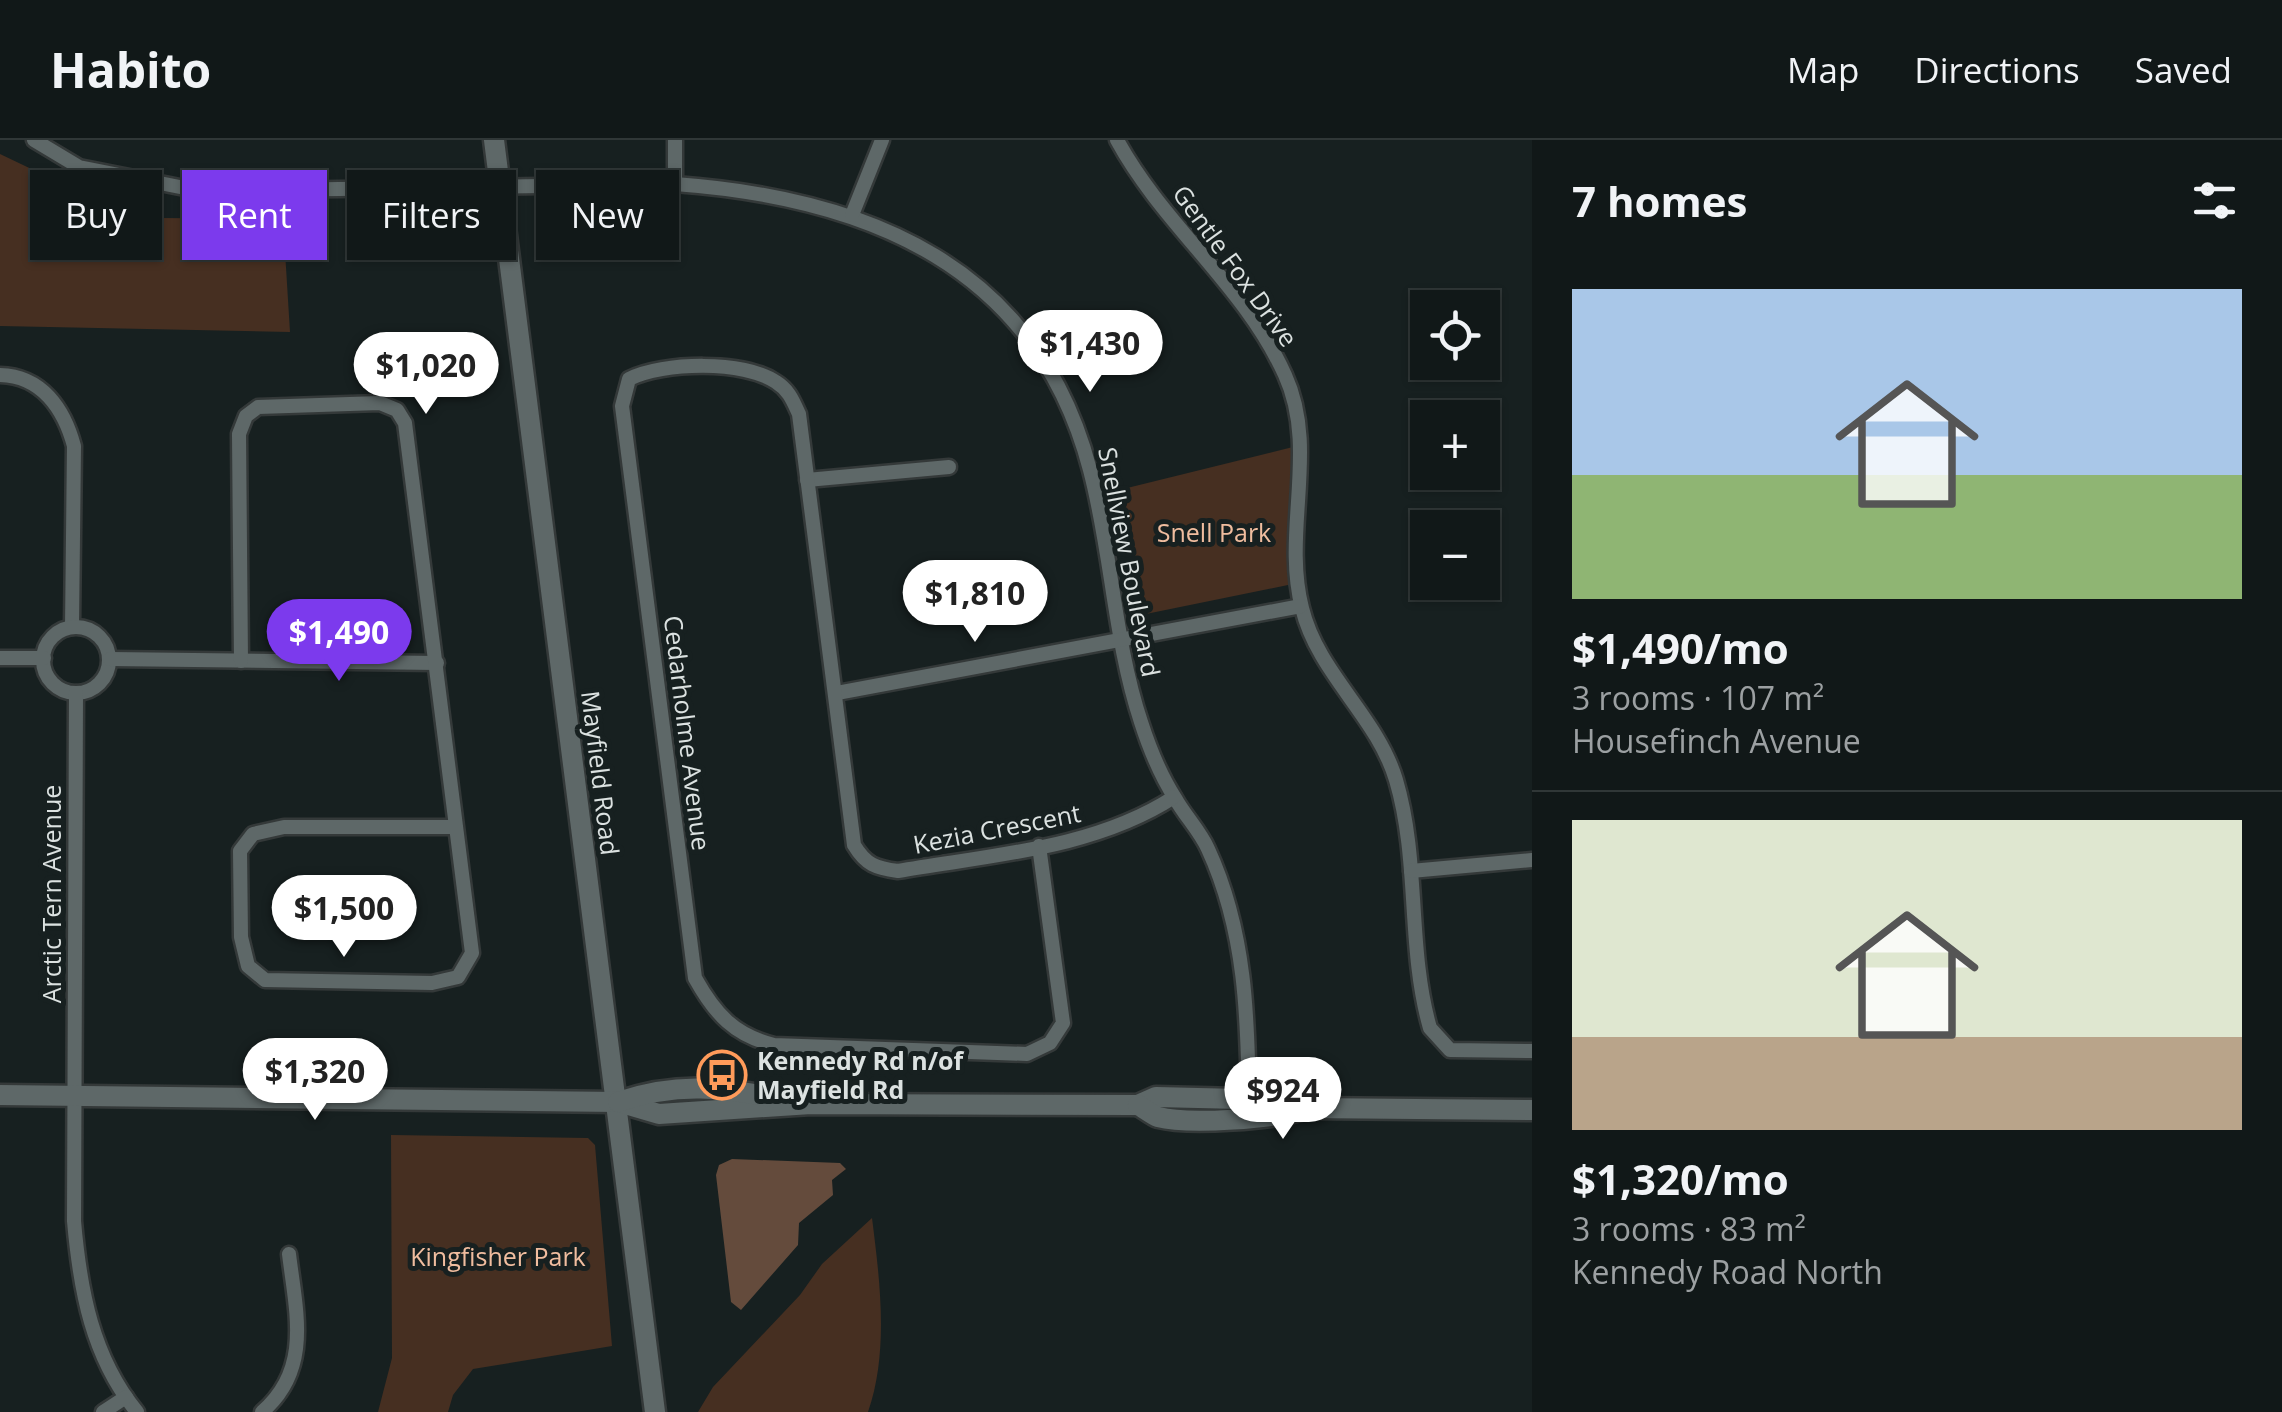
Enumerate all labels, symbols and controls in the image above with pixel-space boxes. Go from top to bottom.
text: Habito [50,37,211,102]
text: Map [1787,46,1859,93]
text: Directions [1914,46,2080,93]
text: Saved [2135,46,2232,93]
chip: Buy [30,170,162,260]
chip: Rent [182,170,327,260]
chip: Filters [347,170,516,260]
chip: New [536,170,679,260]
text: 7 homes [1572,172,1747,229]
icon: filters [2187,173,2242,228]
street label: Gentle Fox Drive [1166,178,1306,353]
map controls [1410,290,1500,600]
button: locate [1410,290,1500,380]
pin: $1,430 [1009,310,1171,395]
text: $1,430 [1040,321,1140,364]
pin: $1,020 [345,332,507,417]
text: $1,020 [376,343,476,386]
icon: home [1817,354,1997,534]
button: + [1410,400,1500,490]
street label: Snellview Boulevard [1091,444,1169,679]
button: − [1410,510,1500,600]
park label: Snell Park [1157,515,1271,549]
pin: $1,810 [894,560,1056,645]
text: $1,810 [925,571,1025,614]
pin: $1,490 [258,599,420,684]
text: $1,490 [289,610,389,653]
street label: Cedarholme Avenue [657,613,719,852]
text: $1,490/mo [1572,619,1789,676]
text: 3 rooms · 107 m² [1572,676,1824,719]
street label: Mayfield Road [574,689,628,857]
text: Housefinch Avenue [1572,719,1861,762]
street label: Arctic Tern Avenue [34,785,68,1003]
street label: Kezia Crescent [910,795,1084,861]
pin: $1,500 [263,875,425,960]
icon: home [1817,885,1997,1065]
text: $1,500 [294,886,394,929]
pin: $1,320 [234,1038,396,1123]
place label: Kennedy Rd n/of Mayfield Rd [757,1043,965,1106]
text: $1,320 [265,1049,365,1092]
bus stop icon: Kennedy Rd n/of Mayfield Rd [696,1049,748,1101]
pin: $924 [1224,1057,1342,1142]
text: $924 [1246,1068,1320,1111]
text: $1,320/mo [1572,1150,1789,1207]
text: 3 rooms · 83 m² [1572,1207,1806,1250]
park label: Kingfisher Park [410,1239,586,1273]
text: Kennedy Road North [1572,1250,1883,1293]

